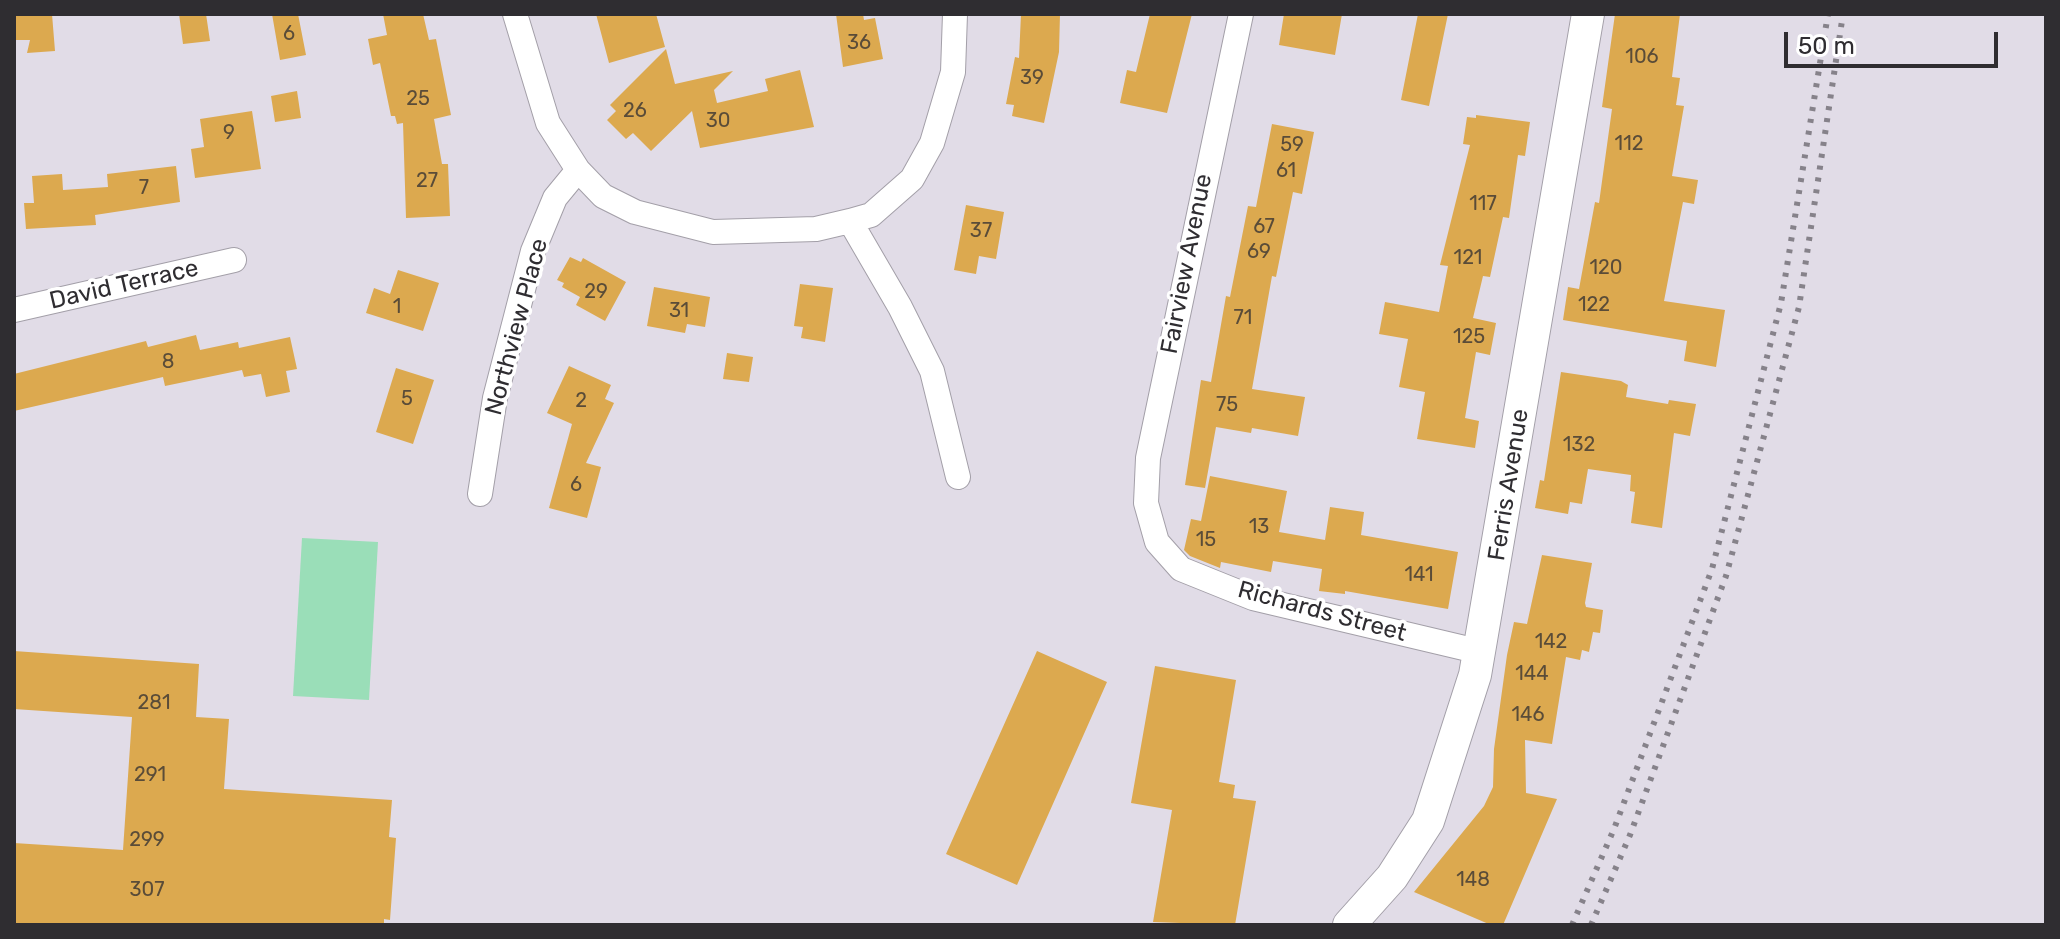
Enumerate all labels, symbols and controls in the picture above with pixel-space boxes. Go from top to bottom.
scale bar [1788,16,2002,66]
house number: 6 [283,22,295,46]
house number: 36 [847,31,871,55]
text: 50 m [1798,32,1855,60]
house number: 106 [1625,45,1659,69]
house number: 39 [1020,66,1044,90]
house number: 25 [406,87,430,111]
house number: 26 [623,99,647,123]
house number: 30 [706,109,730,133]
house number: 9 [223,121,235,145]
house number: 112 [1615,132,1643,156]
house number: 59 [1280,133,1304,157]
house number: 61 [1276,159,1296,183]
house number: 27 [416,169,438,193]
street label: Fairview Avenue [1155,171,1219,357]
house number: 7 [139,176,149,200]
house number: 117 [1469,192,1497,216]
house number: 67 [1253,215,1275,239]
house number: 37 [970,219,992,243]
street label: Northview Place [480,236,554,418]
house number: 69 [1247,240,1271,264]
house number: 121 [1454,246,1482,270]
street label: David Terrace [47,254,201,316]
house number: 120 [1590,256,1622,280]
house number: 29 [584,280,608,304]
house number: 122 [1578,293,1610,317]
house number: 1 [393,295,401,319]
house number: 31 [669,299,689,323]
house number: 71 [1234,306,1252,330]
house number: 125 [1453,325,1485,349]
house number: 8 [162,350,174,374]
house number: 5 [401,387,413,411]
house number: 2 [575,389,587,413]
house number: 75 [1216,393,1238,417]
street label: Ferris Avenue [1483,407,1535,563]
house number: 132 [1563,433,1595,457]
house number: 6 [570,473,582,497]
house number: 13 [1249,515,1269,539]
house number: 15 [1196,528,1216,552]
house number: 141 [1404,563,1434,587]
street label: Richards Street [1235,576,1409,648]
house number: 142 [1535,630,1567,654]
house number: 144 [1515,662,1549,686]
house number: 281 [137,691,171,715]
house number: 146 [1511,703,1545,727]
house number: 291 [134,763,166,787]
house number: 299 [129,828,165,852]
house number: 148 [1456,868,1490,892]
house number: 307 [130,878,164,902]

